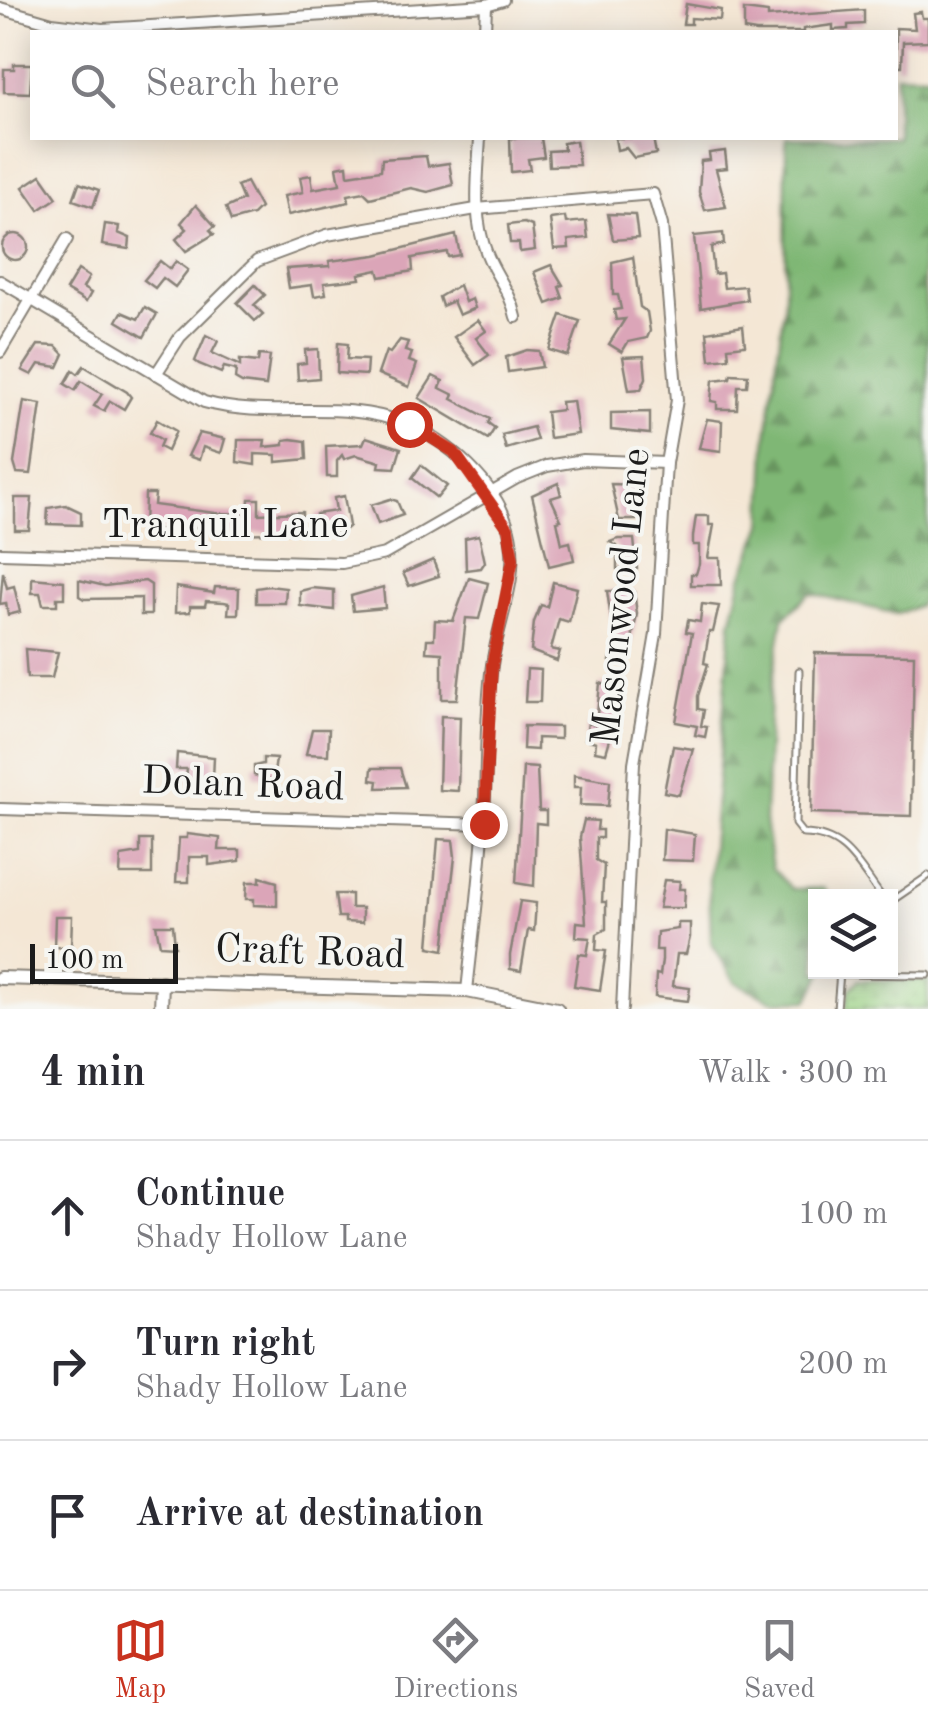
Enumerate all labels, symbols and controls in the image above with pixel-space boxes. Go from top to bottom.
search box [30,30,898,140]
icon: search [65,58,120,113]
text: Search here [145,66,340,104]
route start [387,402,433,448]
street label: Masonwood Lane [587,446,659,748]
street label: Tranquil Lane [101,507,349,547]
street label: Dolan Road [141,762,345,810]
route end [462,802,508,848]
map controls [808,889,898,979]
button: layers [808,889,898,979]
street label: Craft Road [214,931,406,977]
scale bar [30,939,178,984]
text: 100 m [45,947,124,975]
text: 4 min [40,1053,146,1095]
text: Walk · 300 m [698,1058,888,1090]
text: Continue [135,1176,285,1214]
icon: ahead [40,1188,95,1243]
text: 100 m [798,1199,888,1231]
text: Shady Hollow Lane [135,1223,407,1255]
text: Turn right [135,1326,315,1364]
icon: right [40,1338,95,1393]
text: 200 m [798,1349,888,1381]
text: Shady Hollow Lane [135,1373,407,1405]
icon: arrive [40,1488,95,1543]
text: Arrive at destination [135,1496,484,1534]
tab: Map [113,1613,168,1708]
tab: Directions [394,1613,518,1708]
tab: Saved [744,1613,815,1708]

